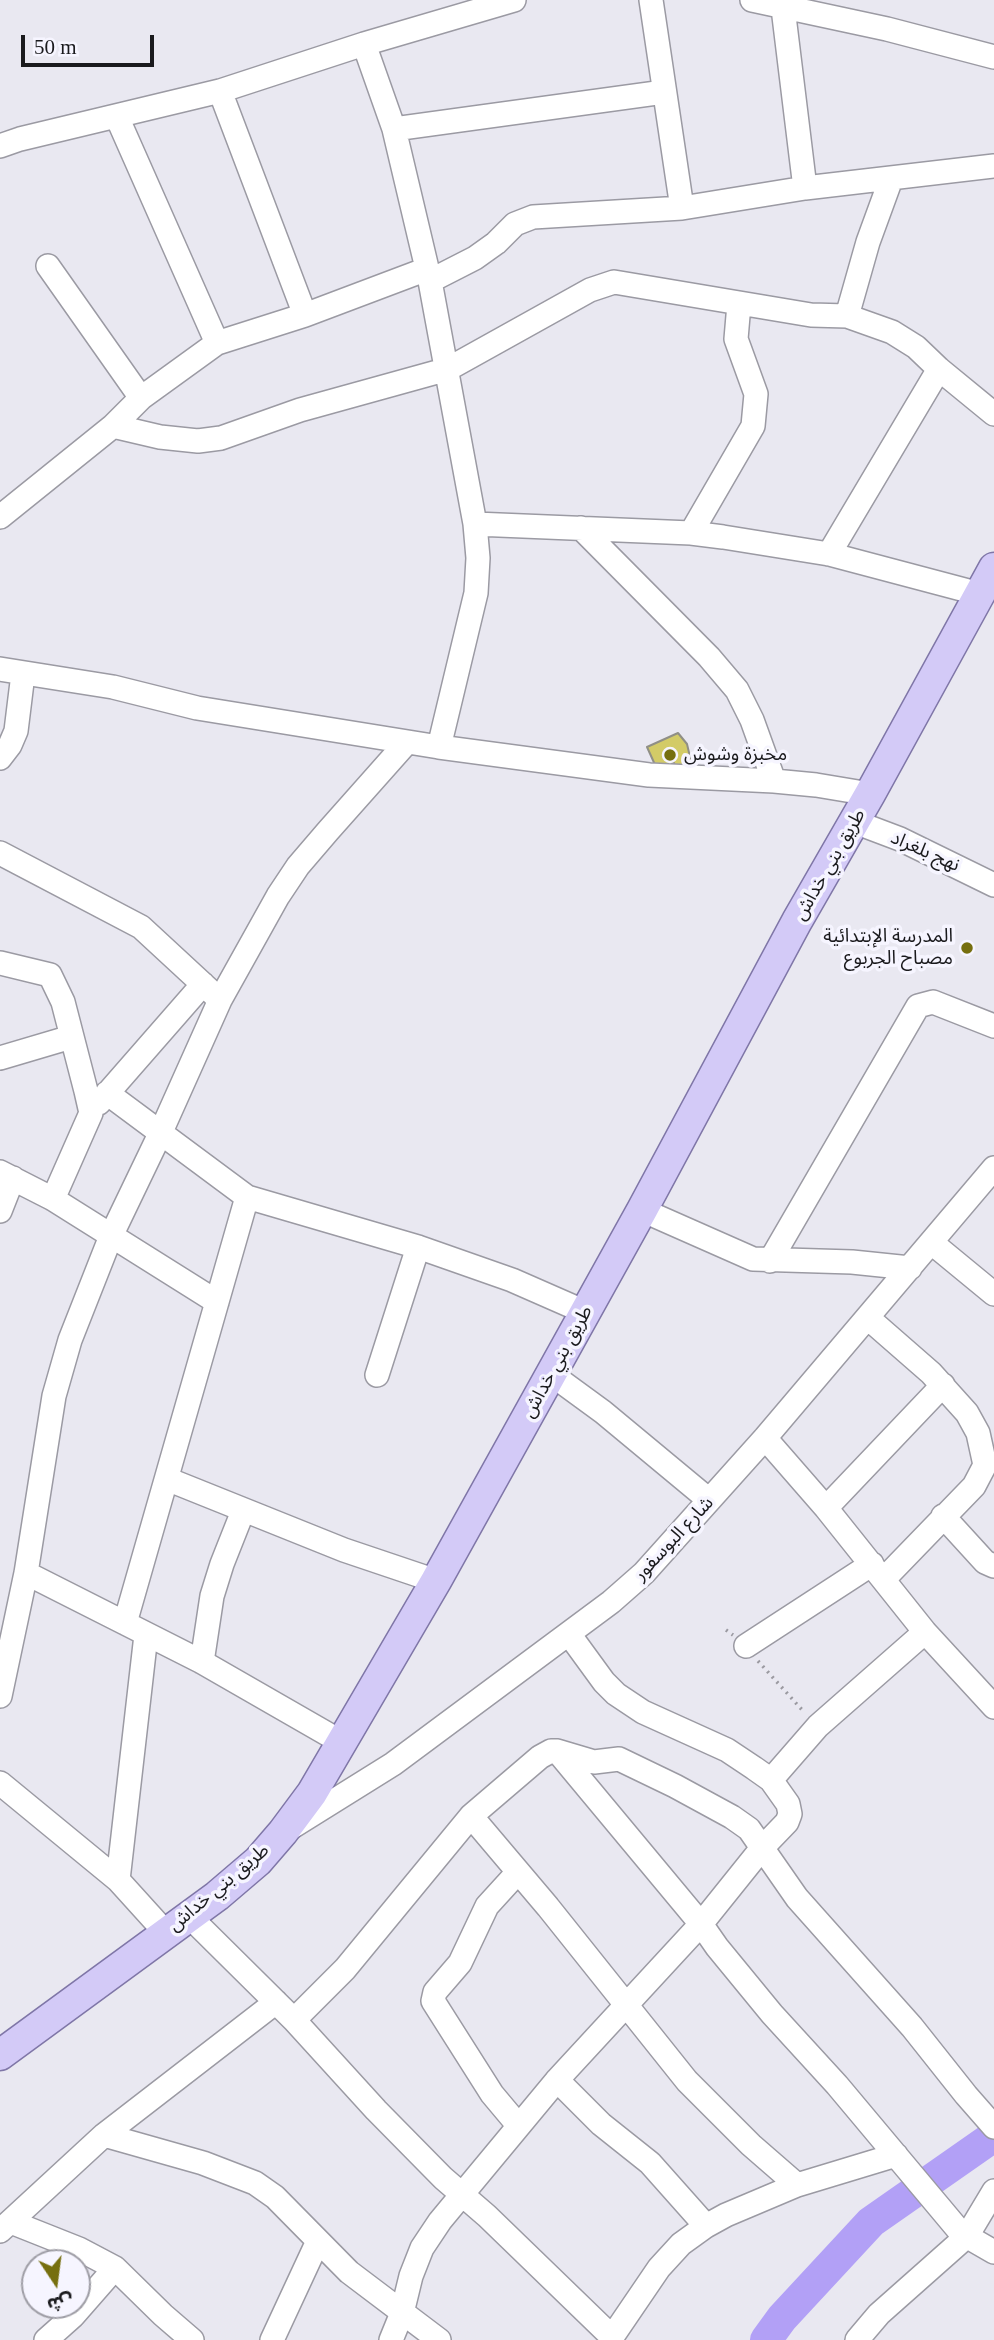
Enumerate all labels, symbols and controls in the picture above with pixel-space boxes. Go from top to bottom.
scale bar [24,21,158,65]
text: 50 m [34,35,77,59]
place label: مخبزة وشوش [684,744,787,766]
marker: مخبزة وشوش [662,747,678,763]
street label: طريق بني خداش [789,805,871,925]
street label: نهج بلغراد [887,827,963,877]
place label: المدرسة الإبتدائية مصباح الجربوع [823,926,953,970]
marker: المدرسة الإبتدائية مصباح الجربوع [959,940,975,956]
street label: طريق بني خداش [518,1302,598,1422]
street label: شارع البوسفور [629,1492,719,1586]
street label: طريق بني خداش [164,1839,274,1937]
north arrow [21,2249,91,2319]
text: ش [45,2290,75,2316]

